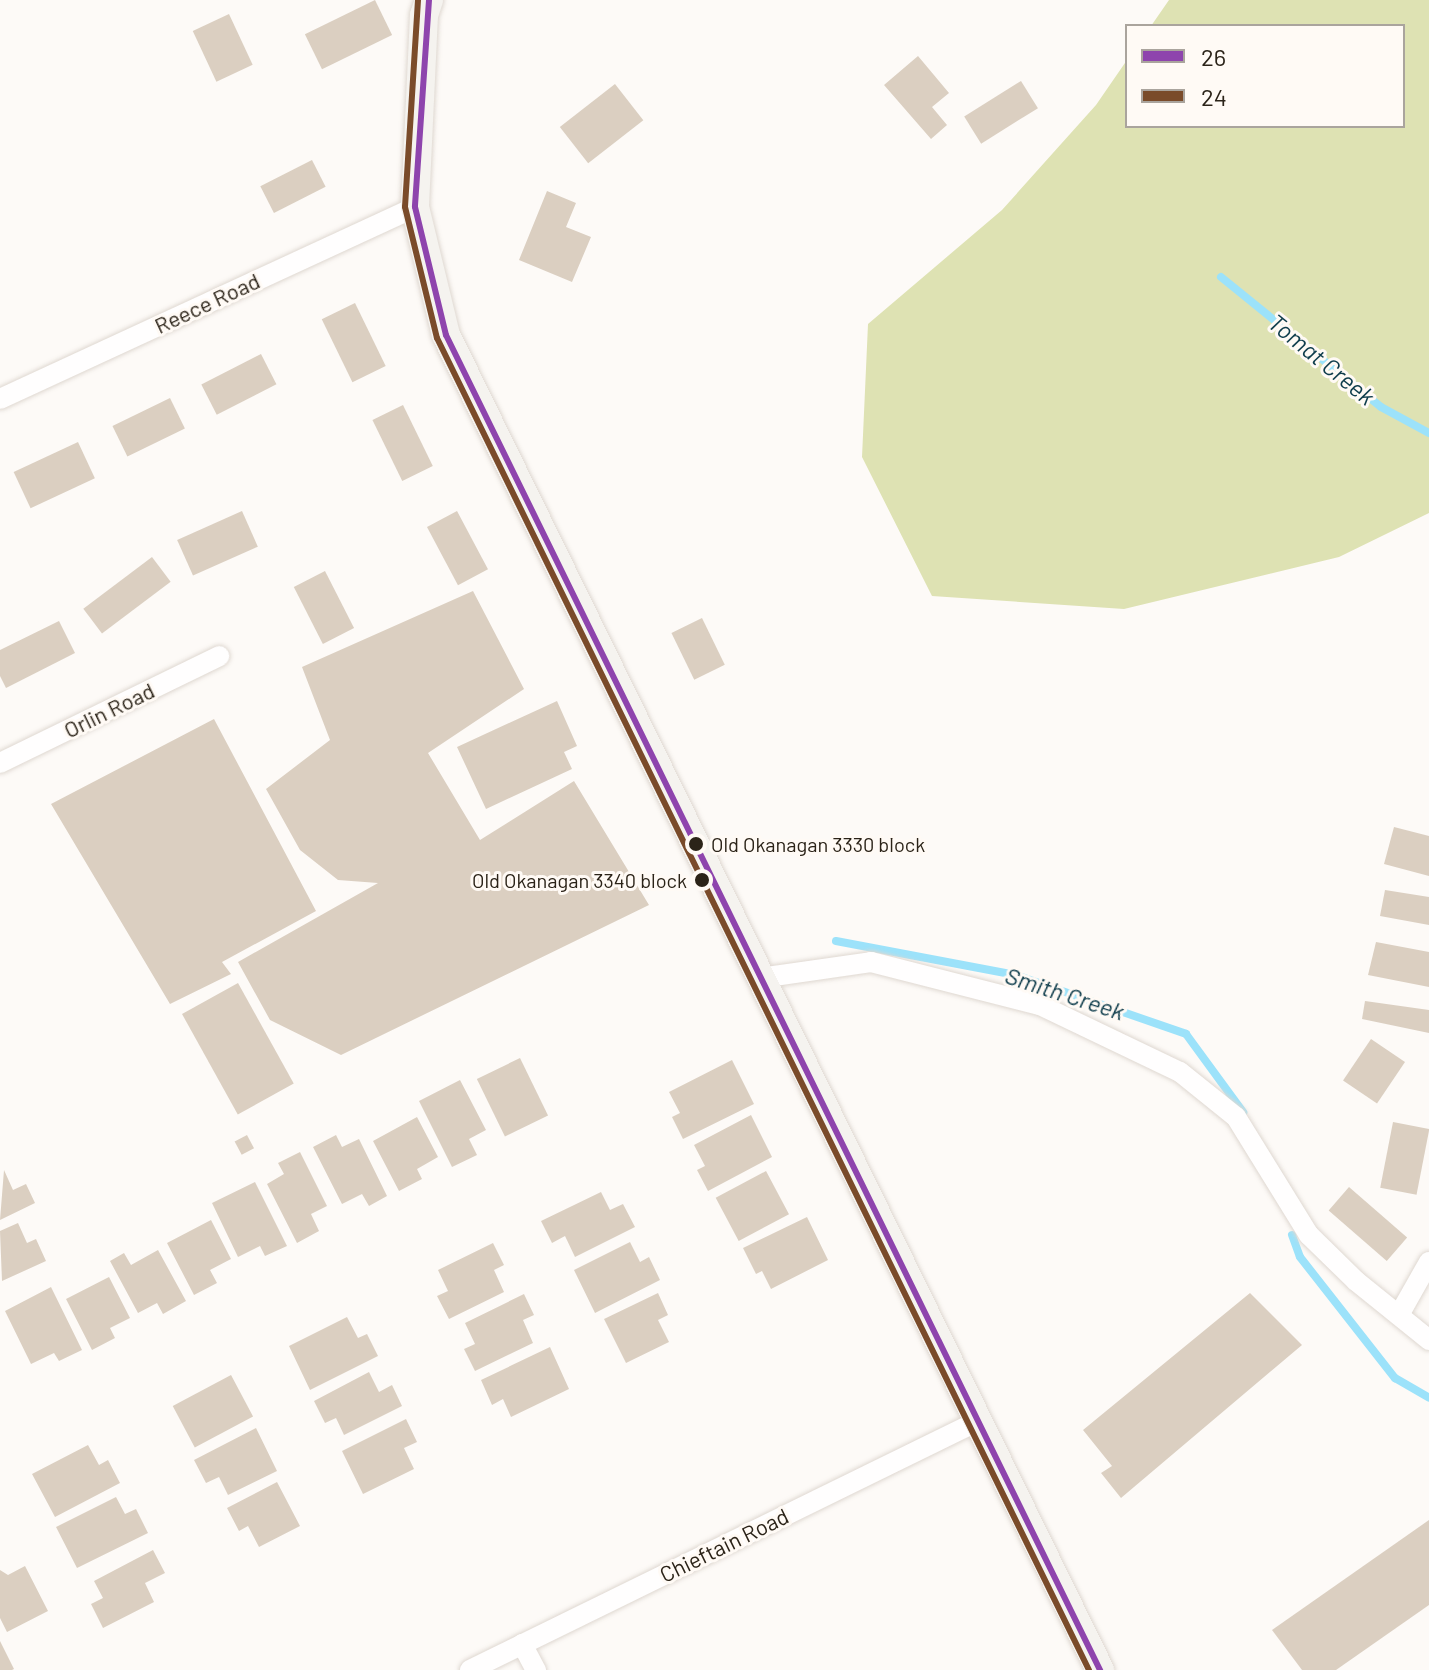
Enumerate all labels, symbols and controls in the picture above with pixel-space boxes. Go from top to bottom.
legend [1125,24,1405,128]
text: 26 [1201,42,1226,71]
text: 24 [1201,82,1227,111]
street label: Reece Road [150,267,264,339]
water label: Tomat Creek [1263,307,1381,411]
street label: Orlin Road [60,677,158,743]
place label: Old Okanagan 3330 block [711,832,925,856]
marker: Old Okanagan 3330 block [688,836,704,852]
place label: Old Okanagan 3340 block [472,868,687,892]
marker: Old Okanagan 3340 block [694,872,710,888]
water label: Smith Creek [1002,960,1128,1026]
street label: Chieftain Road [655,1502,793,1588]

